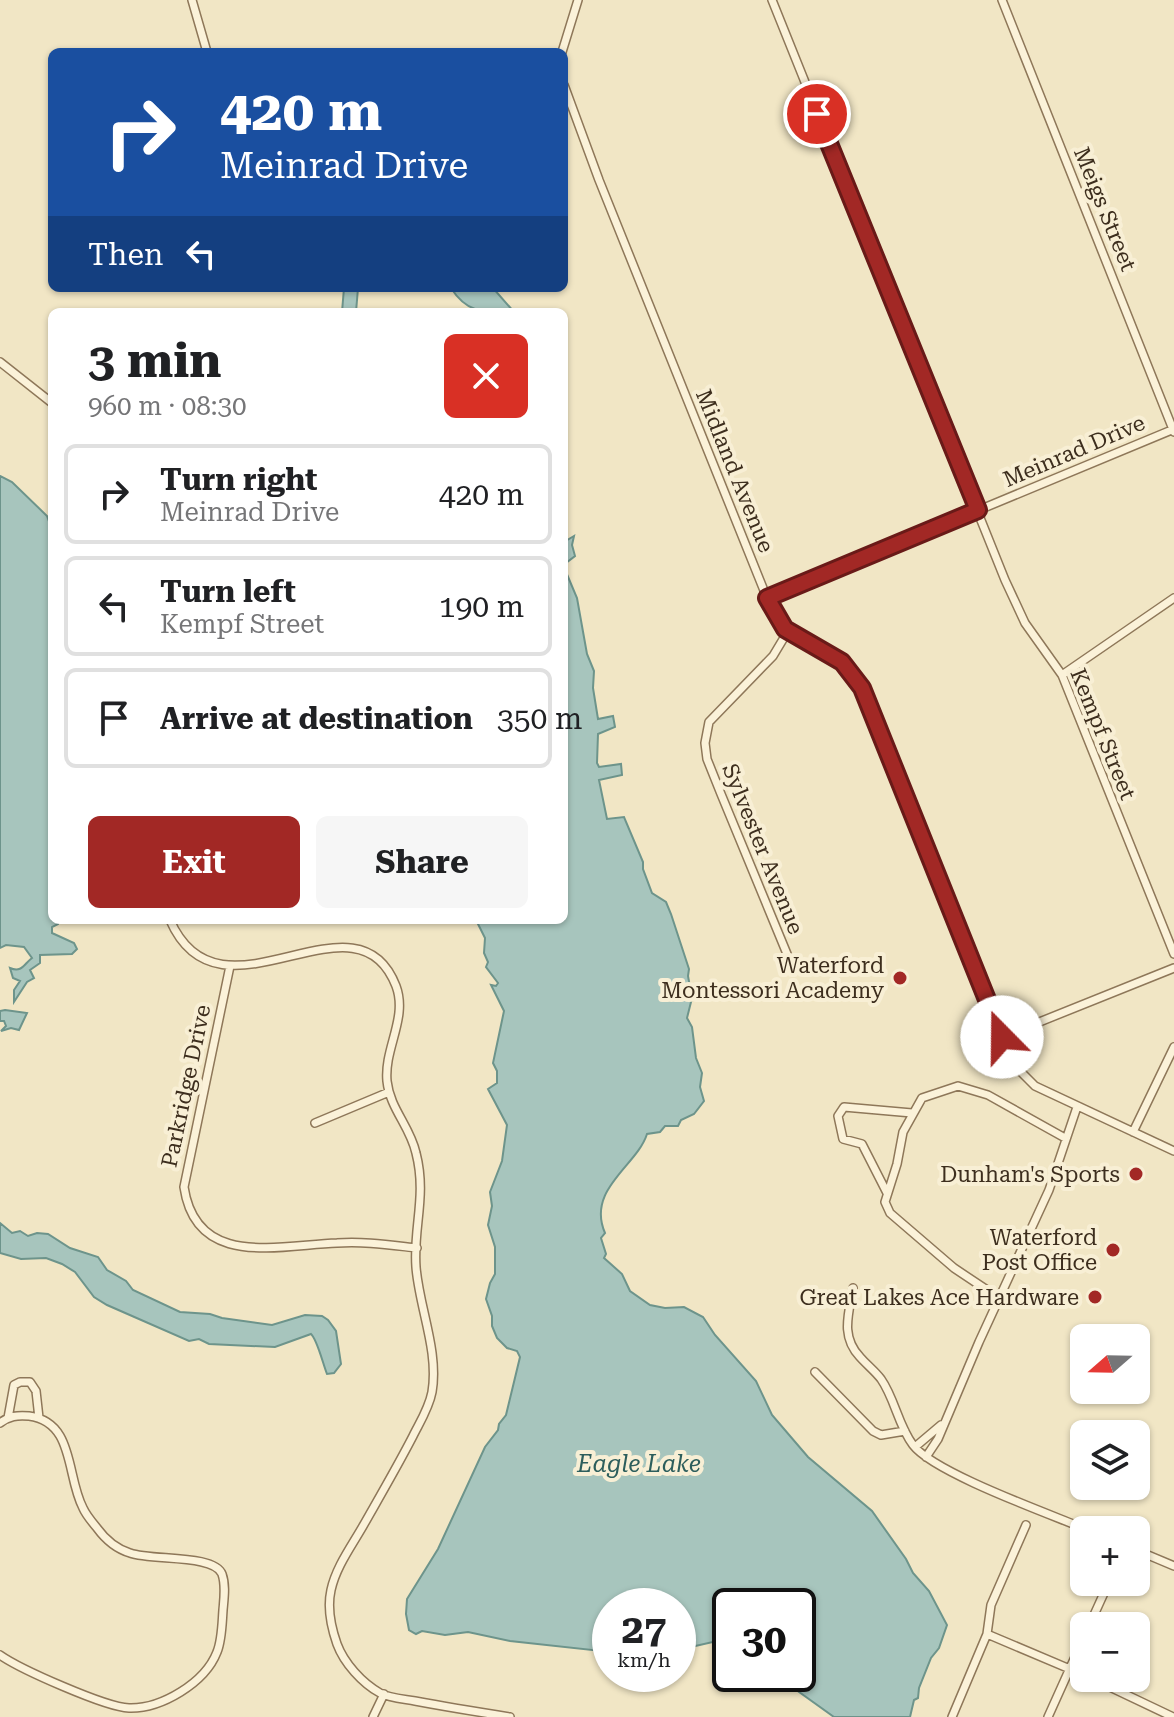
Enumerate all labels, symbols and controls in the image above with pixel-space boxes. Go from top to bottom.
text: 420 m [220,78,382,144]
icon: right [88,80,192,184]
pin [783,80,851,148]
icon: arrive [795,92,839,136]
street label: Meigs Street [1069,143,1141,275]
text: Meinrad Drive [220,145,468,187]
icon: left [179,232,223,276]
text: Then [88,237,163,272]
text: 3 min [88,333,221,389]
button: close [444,334,528,418]
street label: Midland Avenue [691,386,779,556]
text: 960 m · 08:30 [88,391,247,421]
street label: Meinrad Drive [999,410,1149,492]
text: Turn right [160,462,317,497]
icon: right [92,472,136,516]
text: 420 m [439,477,524,512]
text: Meinrad Drive [160,497,339,527]
text: Turn left [160,574,296,609]
icon: left [92,584,136,628]
text: 190 m [439,589,524,624]
text: Kempf Street [160,609,324,639]
street label: Kempf Street [1065,665,1141,803]
icon: arrive [92,696,136,740]
text: Arrive at destination [160,701,473,736]
text: 350 m [497,701,582,736]
street label: Sylvester Avenue [717,760,809,938]
button: Exit [88,816,300,908]
button: Share [316,816,528,908]
place label: Waterford Montessori Academy [661,953,884,1003]
marker: Waterford Montessori Academy [891,969,909,987]
position arrow [960,995,1044,1079]
street label: Parkridge Drive [157,1002,215,1170]
place label: Dunham's Sports [940,1162,1120,1187]
marker: Dunham's Sports [1127,1165,1145,1183]
place label: Waterford Post Office [982,1225,1097,1275]
marker: Waterford Post Office [1104,1241,1122,1259]
place label: Great Lakes Ace Hardware [799,1285,1079,1310]
marker: Great Lakes Ace Hardware [1086,1288,1104,1306]
north arrow [1070,1324,1150,1404]
map controls [1070,1324,1150,1692]
button: layers [1070,1420,1150,1500]
water label: Eagle Lake [576,1450,701,1478]
button: + [1070,1516,1150,1596]
speed limit sign: 30 [712,1588,816,1692]
text: 27 [622,1606,666,1653]
button: − [1070,1612,1150,1692]
text: km/h [617,1648,671,1672]

